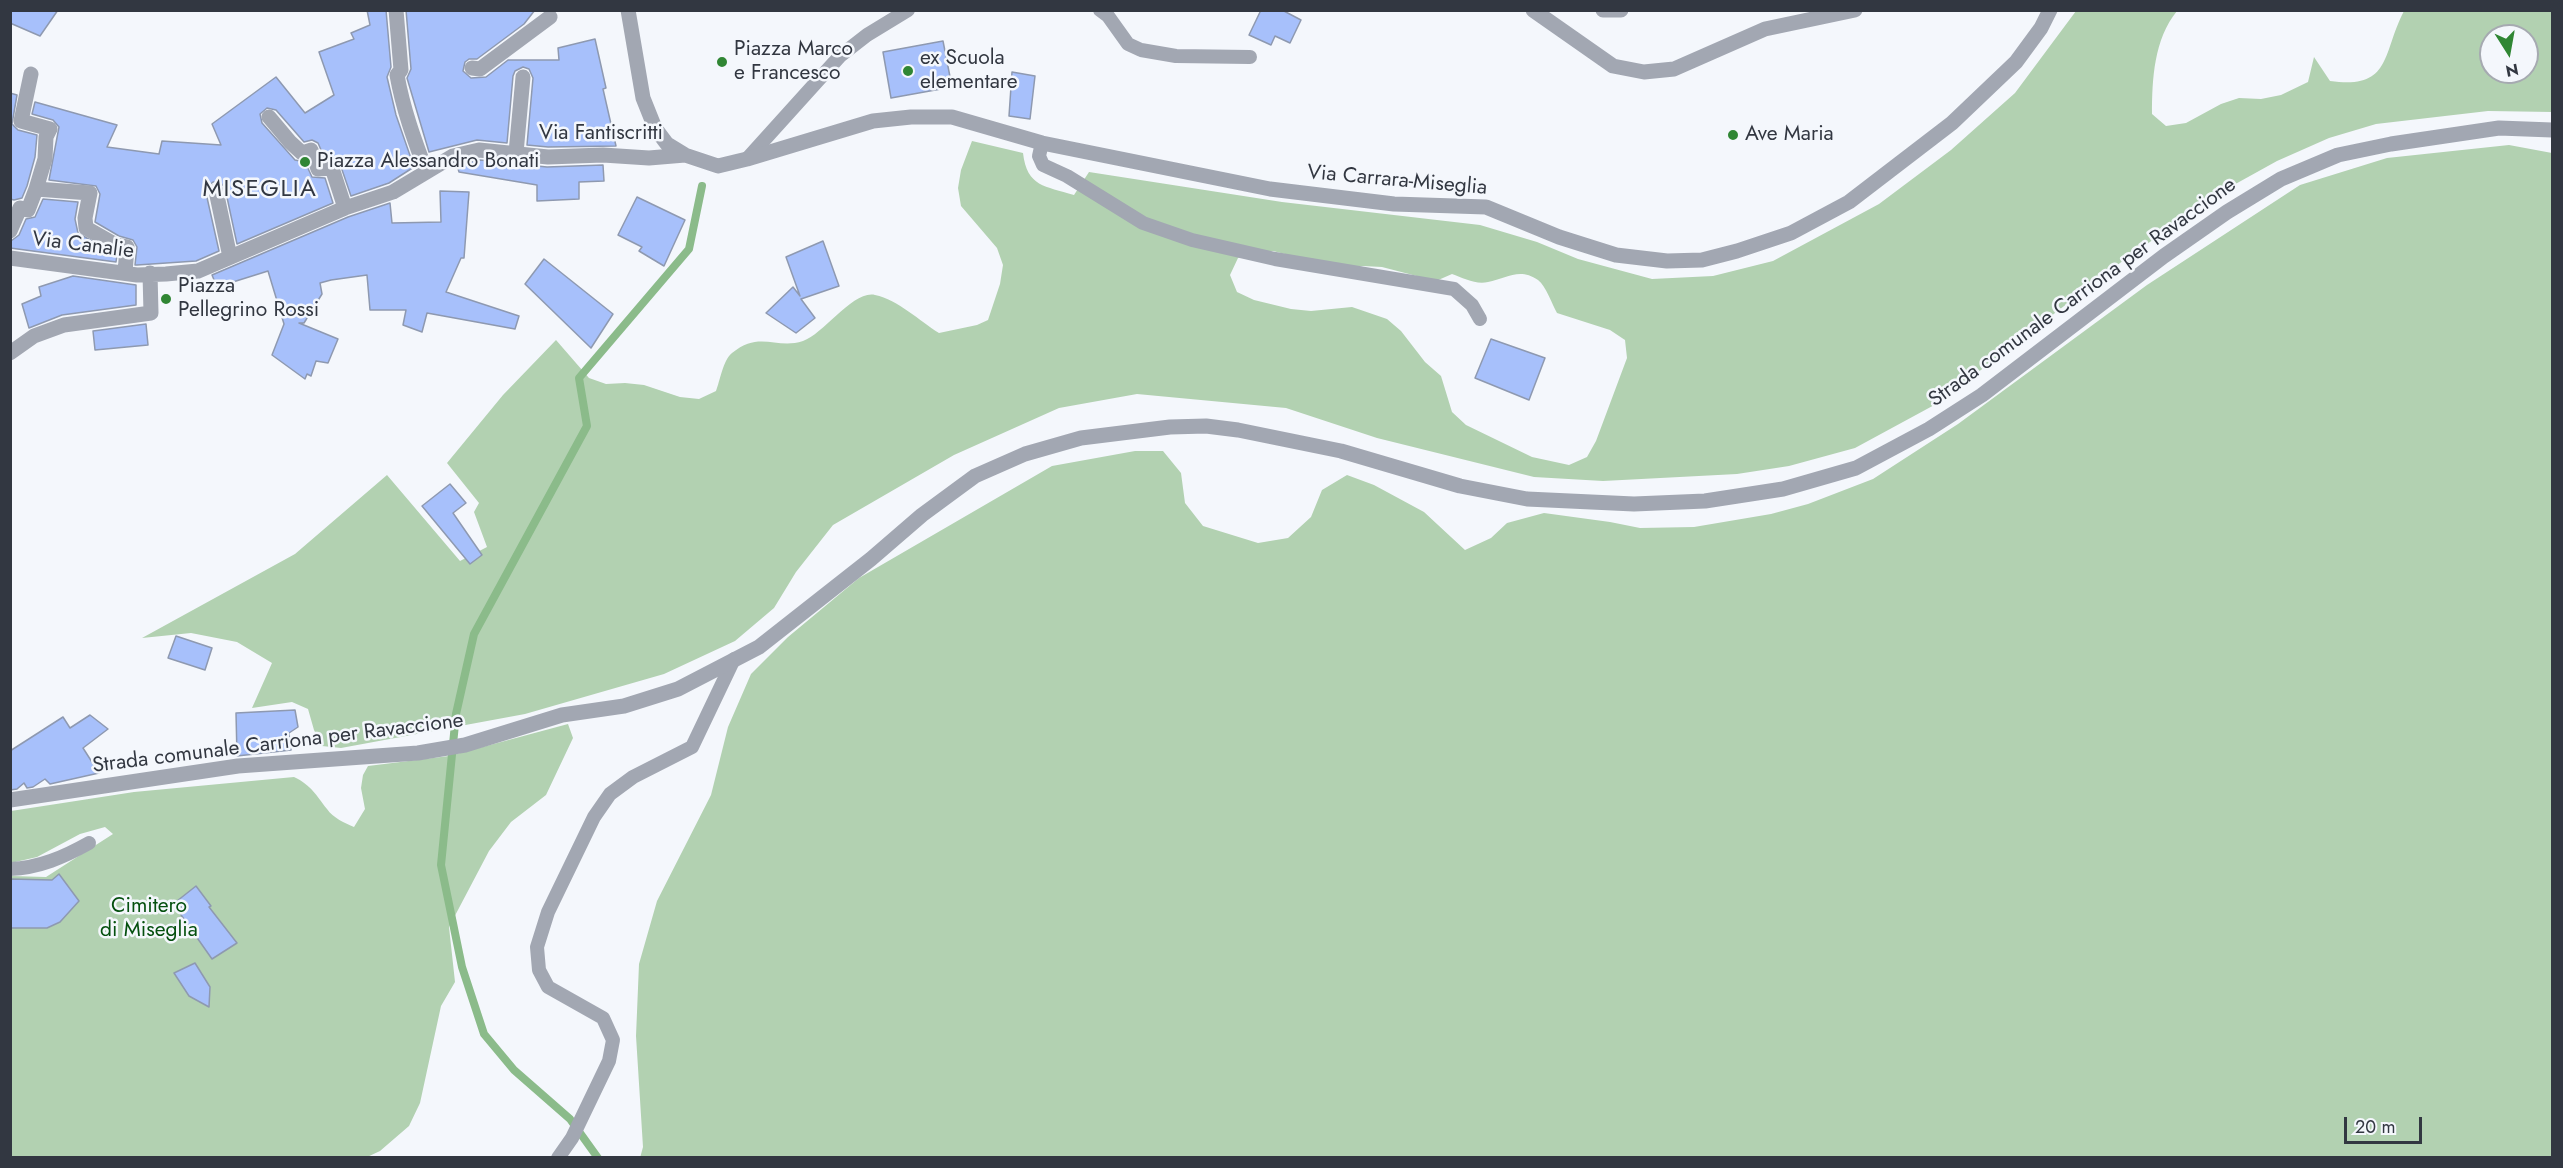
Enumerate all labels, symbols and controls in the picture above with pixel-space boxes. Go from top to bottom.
north arrow [2479,24,2539,84]
place label: Piazza Marco e Francesco [734,37,853,87]
place label: ex Scuola elementare [920,46,1018,96]
marker: Piazza Marco e Francesco [715,55,729,69]
text: N [2504,58,2521,83]
marker: ex Scuola elementare [901,64,915,78]
street label: Via Fantiscritti [539,121,663,147]
place label: Ave Maria [1745,122,1834,148]
marker: Ave Maria [1726,128,1740,142]
place label: Piazza Alessandro Bonati [317,149,539,175]
marker: Piazza Alessandro Bonati [298,155,312,169]
street label: Via Carrara-Miseglia [1306,161,1488,201]
street label: Strada comunale Carriona per Ravaccione [1924,173,2242,413]
district label: MISEGLIA [203,176,317,204]
street label: Via Canalie [31,227,135,265]
place label: Piazza Pellegrino Rossi [178,274,319,324]
marker: Piazza Pellegrino Rossi [159,292,173,306]
street label: Strada comunale Carriona per Ravaccione [91,709,465,779]
park label: Cimitero di Miseglia [100,894,198,944]
scale bar [2347,1105,2425,1143]
text: 20 m [2355,1114,2395,1140]

